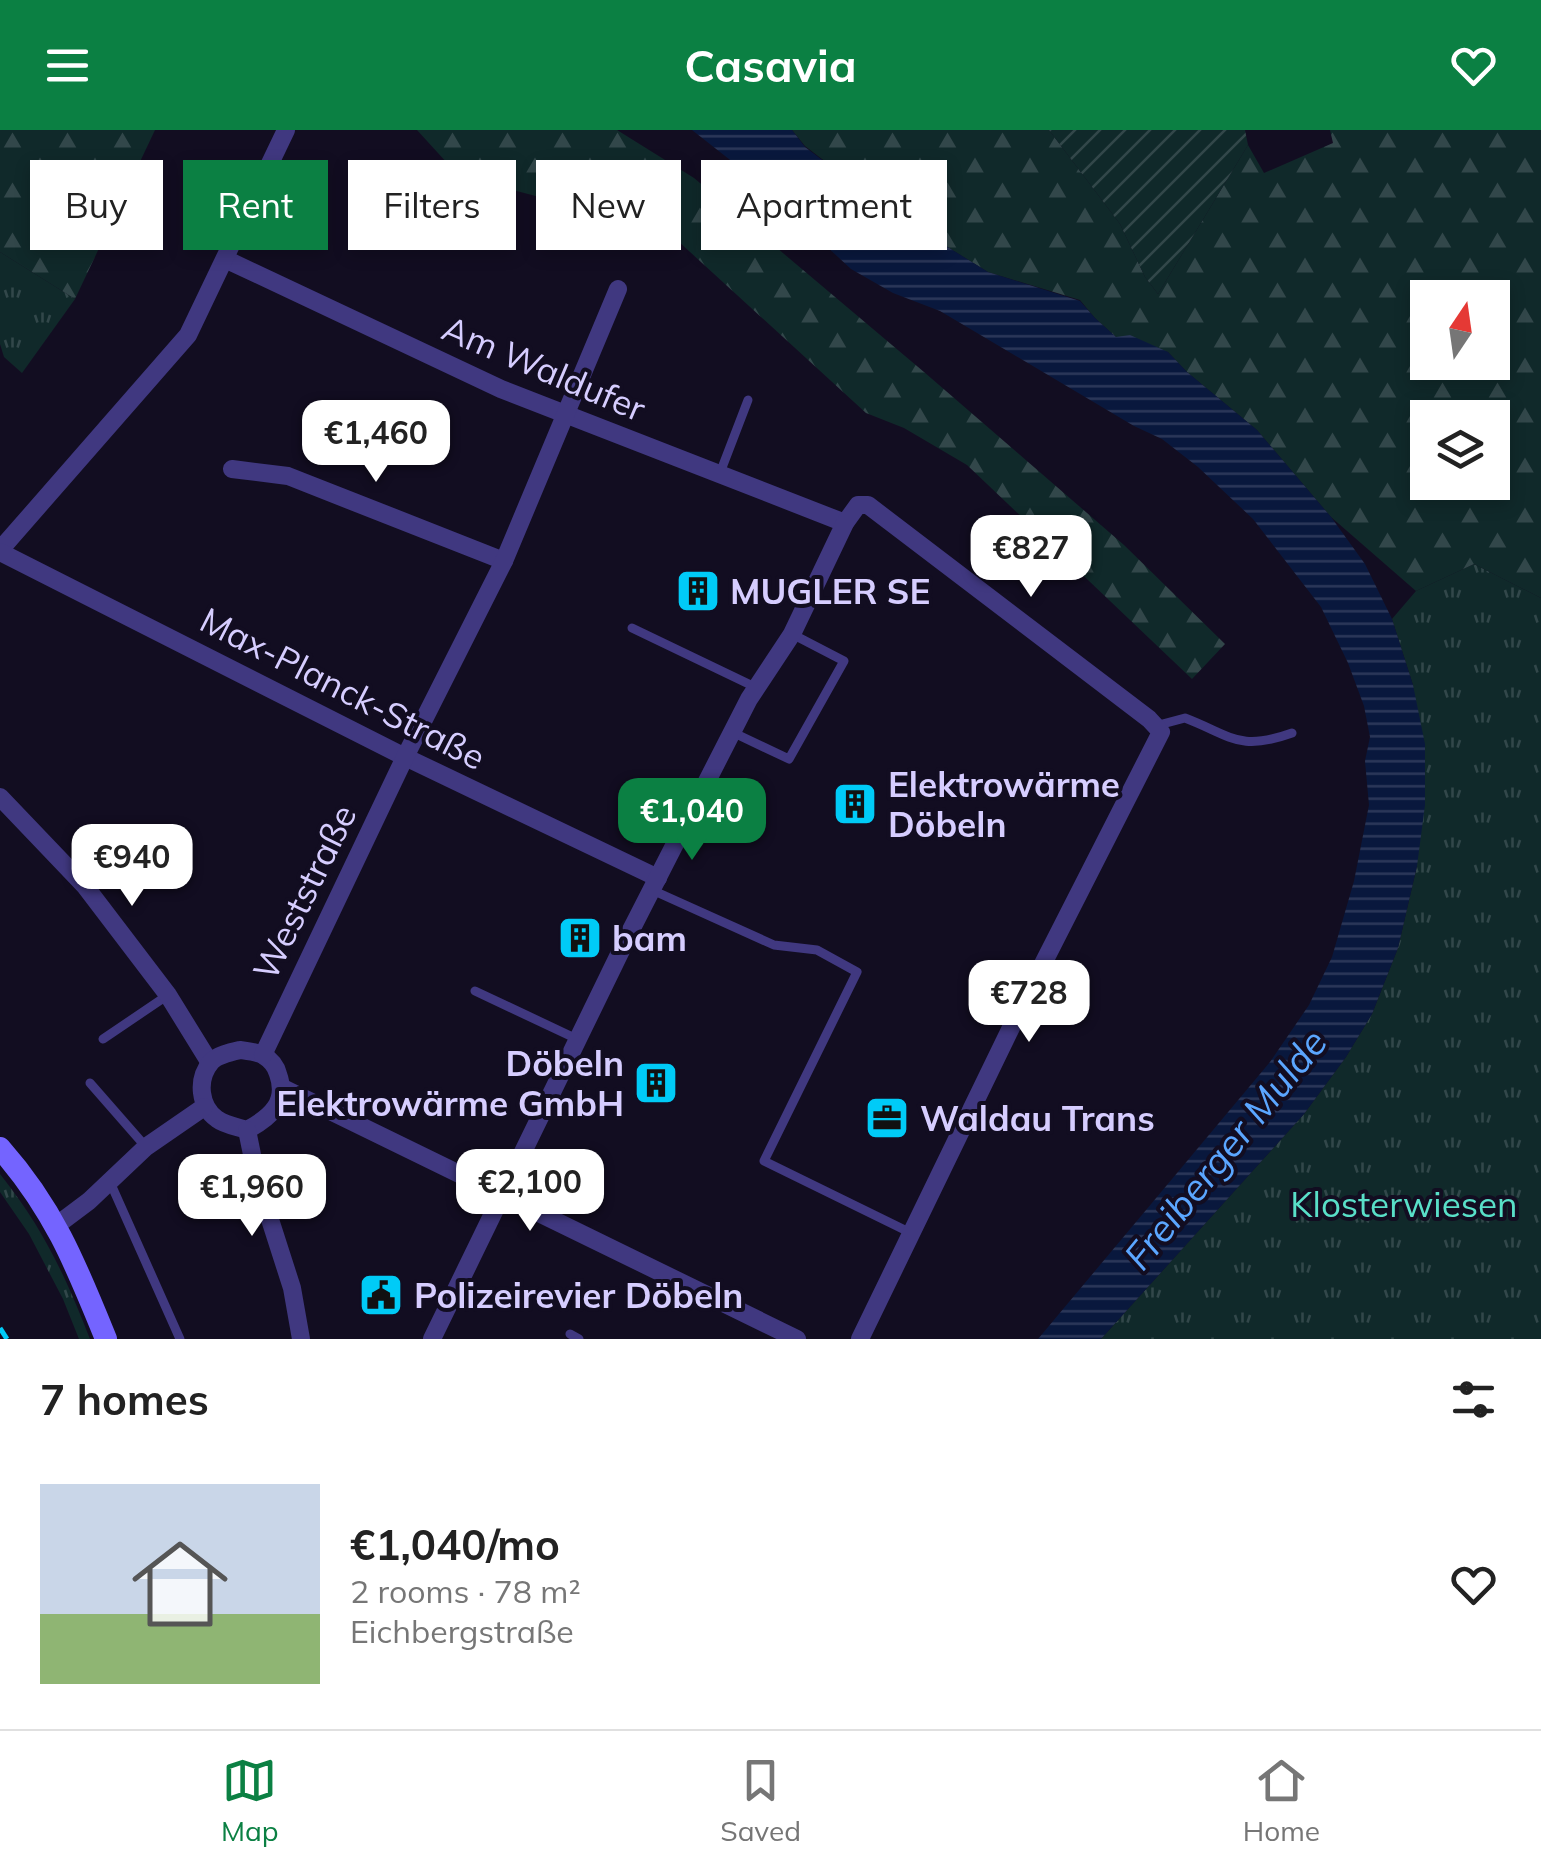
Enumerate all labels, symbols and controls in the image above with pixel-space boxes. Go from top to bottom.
text: Casavia [684,37,857,93]
icon: menu [40,38,95,93]
icon: heart [1446,38,1501,93]
chip: Buy [30,160,163,250]
chip: Rent [183,160,328,250]
chip: Filters [348,160,516,250]
chip: New [536,160,681,250]
chip: Apartment [701,160,947,250]
north arrow [1410,280,1510,380]
map controls [1410,280,1510,500]
street label: Am Waldufer [436,306,652,431]
pin: €1,460 [295,400,457,485]
button: layers [1410,400,1510,500]
text: €1,460 [324,412,428,452]
pin: €827 [972,515,1090,600]
text: €827 [993,527,1069,567]
building icon: MUGLER SE [675,568,721,614]
place label: MUGLER SE [730,569,930,613]
street label: Max-Planck-Straße [193,597,493,779]
place label: Elektrowärme Döbeln [888,762,1120,846]
pin: €1,040 [611,778,773,863]
building icon: Elektrowärme Döbeln [832,781,878,827]
text: €1,040 [640,790,744,830]
street label: Weststraße [243,797,365,987]
pin: €940 [73,824,191,909]
text: €940 [94,836,170,876]
building icon: bam [557,915,603,961]
place label: bam [612,916,687,960]
pin: €728 [970,960,1088,1045]
text: €728 [991,972,1067,1012]
water label: Freiberger Mulde [1113,1019,1337,1279]
place label: Döbeln Elektrowärme GmbH [276,1041,624,1125]
building icon: Döbeln Elektrowärme GmbH [633,1060,679,1106]
office icon: Waldau Trans [864,1095,910,1141]
place label: Waldau Trans [920,1096,1155,1140]
pin: €2,100 [449,1149,611,1234]
pin: €1,960 [171,1154,333,1239]
text: €2,100 [478,1161,582,1201]
text: €1,960 [200,1166,304,1206]
park label: Klosterwiesen [1290,1182,1518,1226]
public building icon: Polizeirevier Döbeln [358,1272,404,1318]
place label: Polizeirevier Döbeln [414,1273,743,1317]
icon: filters [1446,1372,1501,1427]
text: 7 homes [40,1373,209,1426]
text: €1,040/mo [350,1518,560,1571]
icon: home [120,1524,240,1644]
icon: heart [1446,1557,1501,1612]
text: 2 rooms · 78 m² [350,1571,581,1611]
text: Eichbergstraße [350,1611,574,1651]
tab: Map [221,1753,279,1848]
tab: Saved [720,1753,801,1848]
tab: Home [1243,1753,1320,1848]

